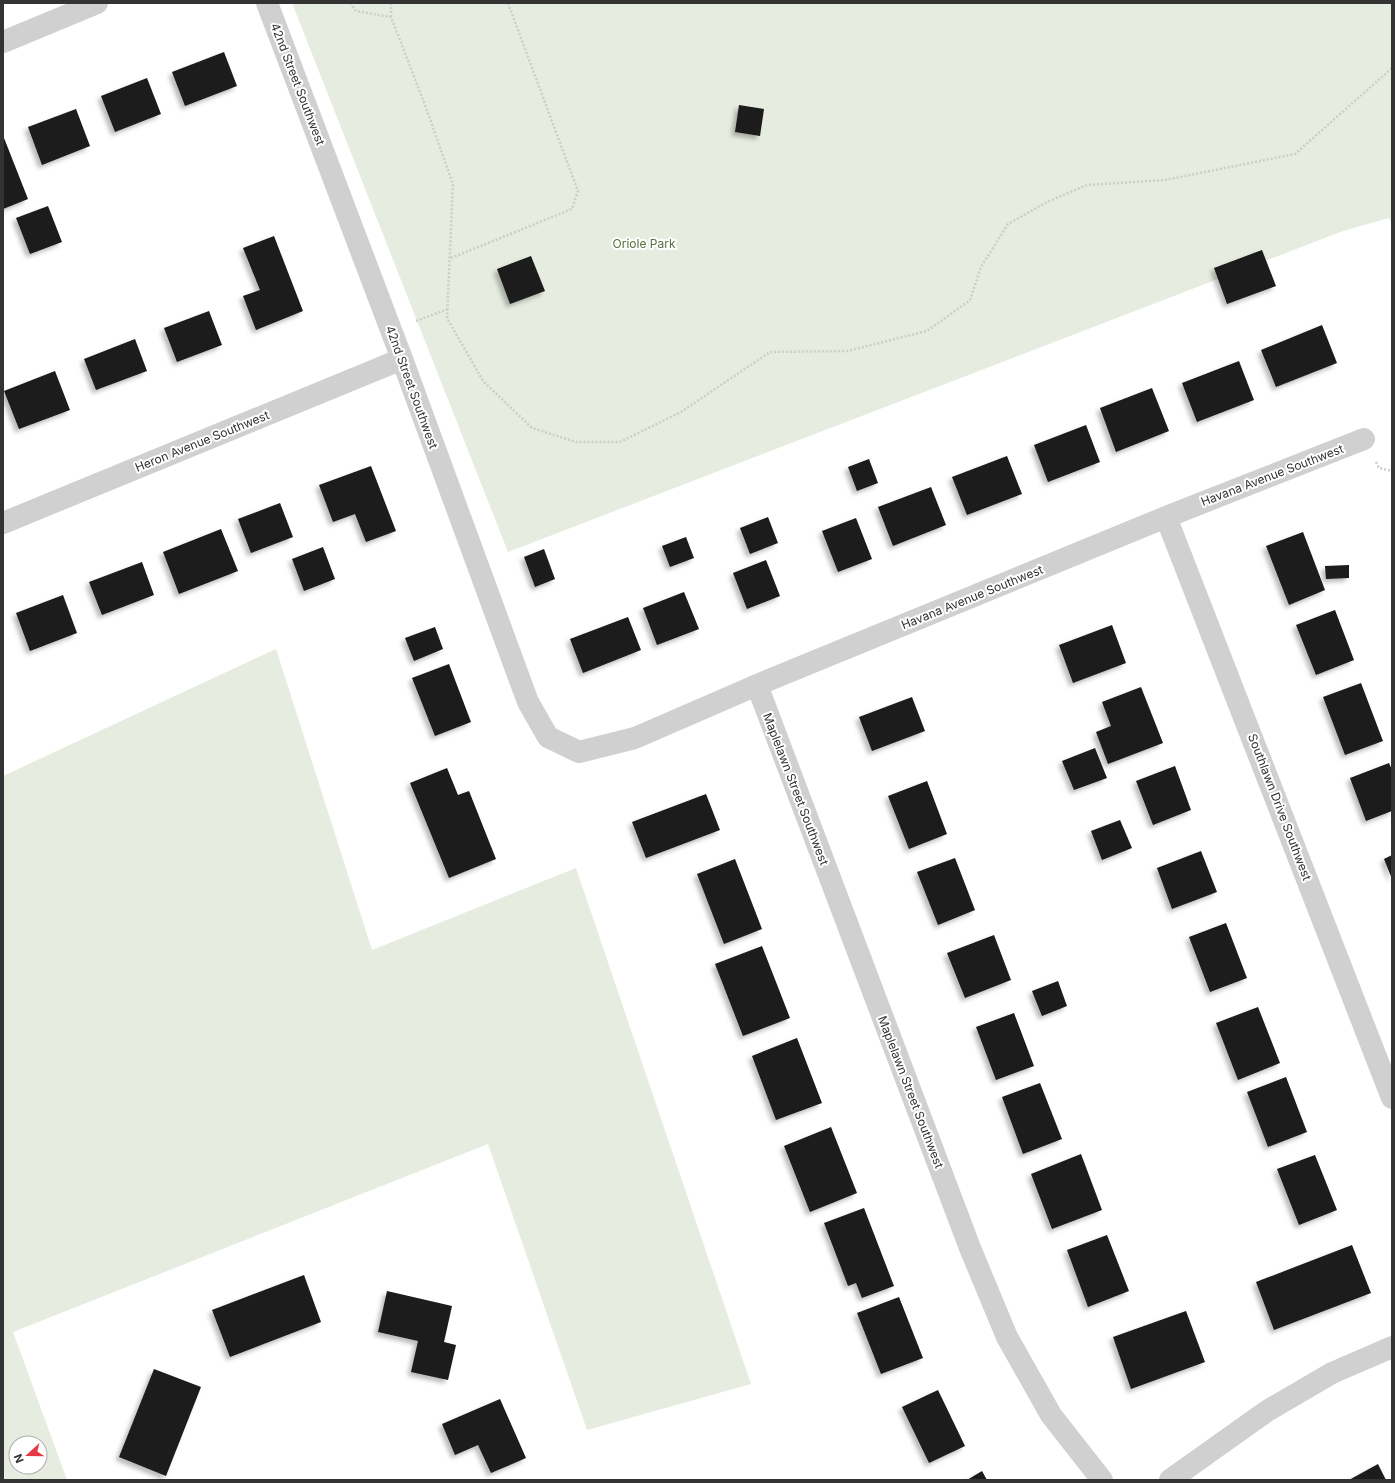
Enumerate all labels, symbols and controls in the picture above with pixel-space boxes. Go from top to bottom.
street label: 42nd Street Southwest [268,21,328,147]
park label: Oriole Park [613,236,676,251]
street label: 42nd Street Southwest [383,323,441,451]
street label: Heron Avenue Southwest [133,407,271,475]
street label: Havana Avenue Southwest [1199,441,1345,509]
street label: Havana Avenue Southwest [899,562,1045,632]
street label: Maplelawn Street Southwest [760,711,832,867]
street label: Southlawn Drive Southwest [1245,732,1315,883]
street label: Maplelawn Street Southwest [875,1014,947,1170]
north arrow [8,1435,48,1475]
text: N [11,1452,27,1465]

